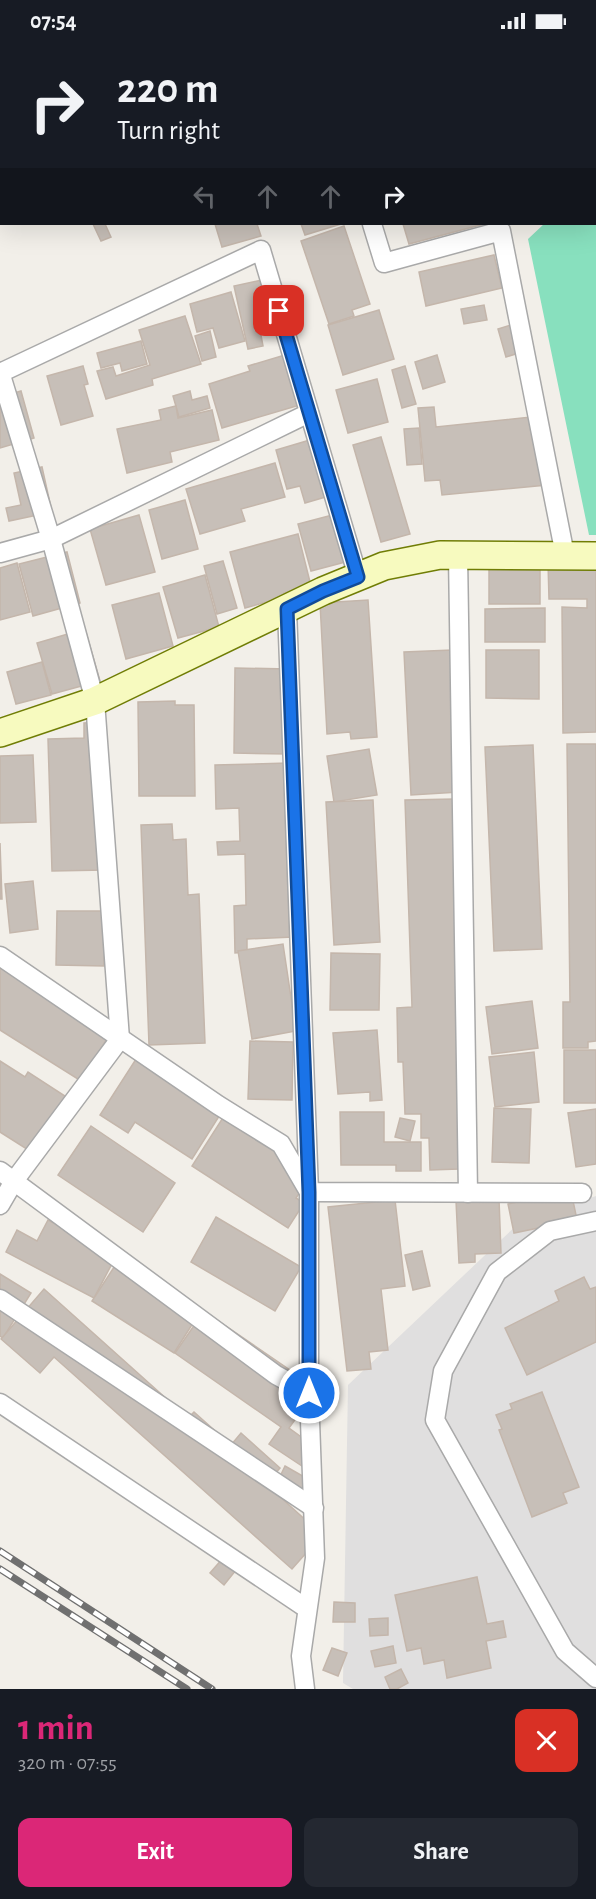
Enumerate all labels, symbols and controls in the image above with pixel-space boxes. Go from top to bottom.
text: 07:54 [30,10,77,32]
icon: right [18,66,96,144]
text: 220 m [117,68,219,110]
text: Turn right [117,117,220,144]
icon: left [188,180,221,213]
icon: ahead [251,180,284,213]
icon: ahead [314,180,347,213]
icon: right [377,180,410,213]
pin [253,285,304,336]
icon: arrive [262,294,295,327]
position arrow [277,1361,341,1425]
button: close [515,1709,578,1772]
text: 1 min [18,1710,94,1746]
text: 320 m · 07:55 [18,1753,117,1773]
button: Exit [18,1818,292,1887]
button: Share [304,1818,578,1887]

